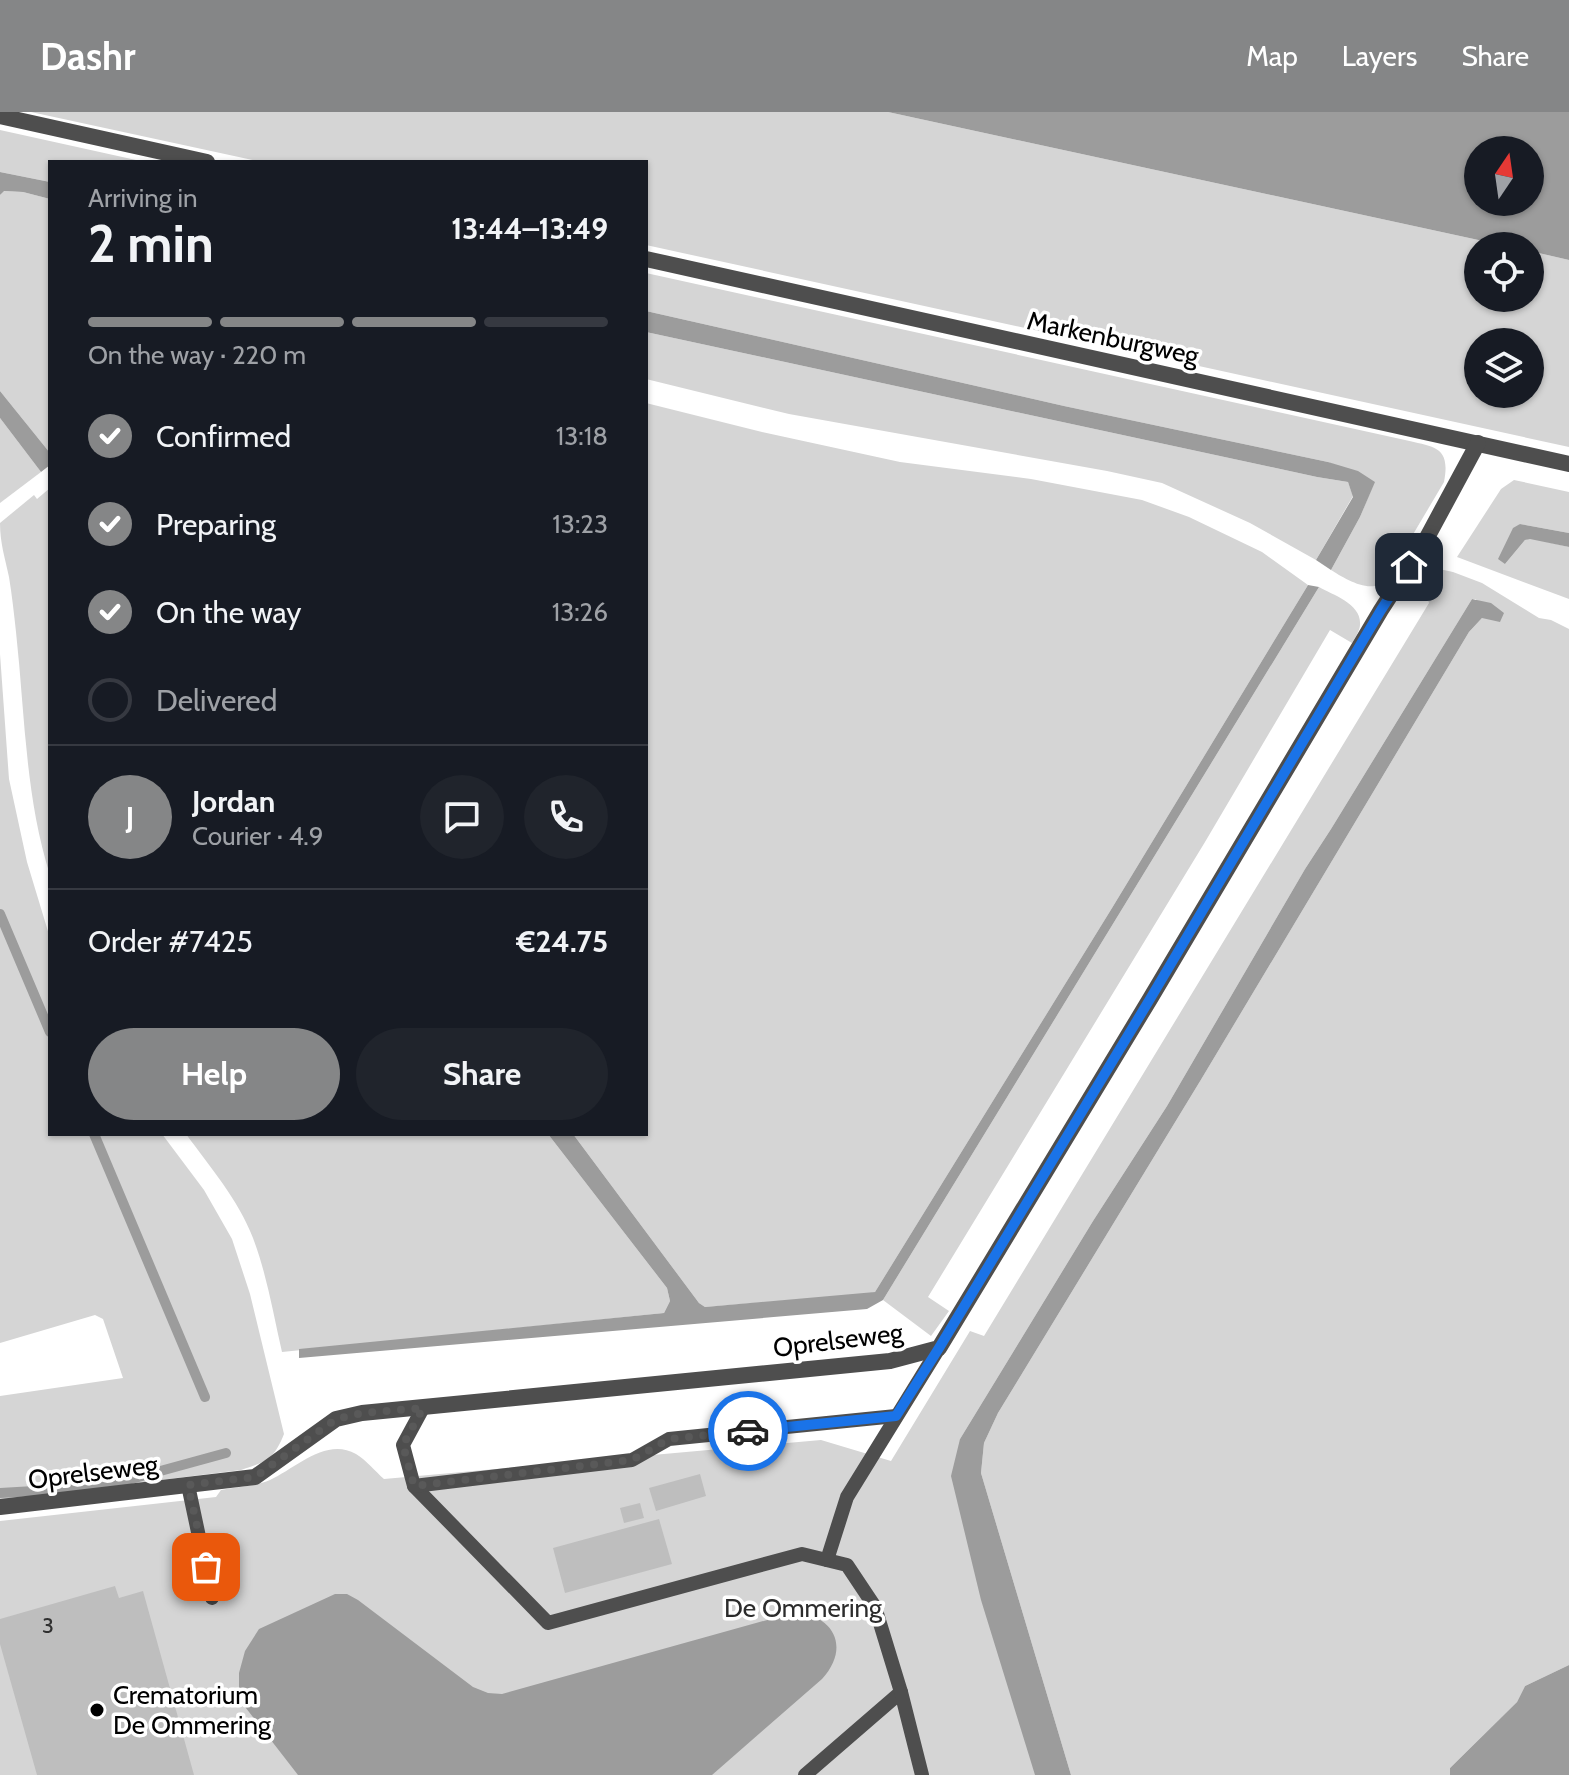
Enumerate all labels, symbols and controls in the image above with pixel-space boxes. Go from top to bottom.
text: Dashr [40,33,136,80]
text: Map [1246,39,1298,73]
text: Layers [1342,39,1417,73]
text: Share [1461,39,1529,73]
north arrow [1464,136,1544,216]
map controls [1464,136,1544,408]
text: Arriving in [88,182,198,214]
text: 13:44–13:49 [451,210,608,247]
text: 2 min [88,212,214,275]
button: locate [1464,232,1544,312]
street label: Markenburgweg [1024,304,1203,372]
button: layers [1464,328,1544,408]
text: On the way · 220 m [88,339,306,371]
icon: check [88,414,132,458]
text: Confirmed [156,418,291,455]
text: 13:18 [556,420,608,452]
icon: check [88,502,132,546]
text: Preparing [156,506,276,543]
text: 13:23 [552,508,608,540]
pin [1375,533,1443,601]
icon: home [1387,545,1431,589]
icon: check [88,590,132,634]
text: On the way [156,594,301,631]
text: 13:26 [552,596,608,628]
text: Delivered [156,682,277,719]
button: chat [420,775,504,859]
button: phone [524,775,608,859]
text: Jordan [192,783,275,820]
text: J [126,799,134,836]
text: Courier · 4.9 [192,820,324,852]
text: Order #7425 [88,923,253,960]
text: €24.75 [516,923,608,960]
button: Help [88,1028,340,1120]
button: Share [356,1028,608,1120]
street label: Oprelseweg [771,1316,906,1364]
courier [708,1391,788,1471]
icon: car [726,1409,770,1453]
street label: Oprelseweg [26,1448,161,1496]
pin [172,1533,240,1601]
icon: bag [184,1545,228,1589]
park label: De Ommering [724,1592,883,1624]
house number: 3 [42,1612,54,1639]
place label: Crematorium De Ommering [113,1679,272,1741]
marker: Crematorium De Ommering [88,1701,106,1719]

